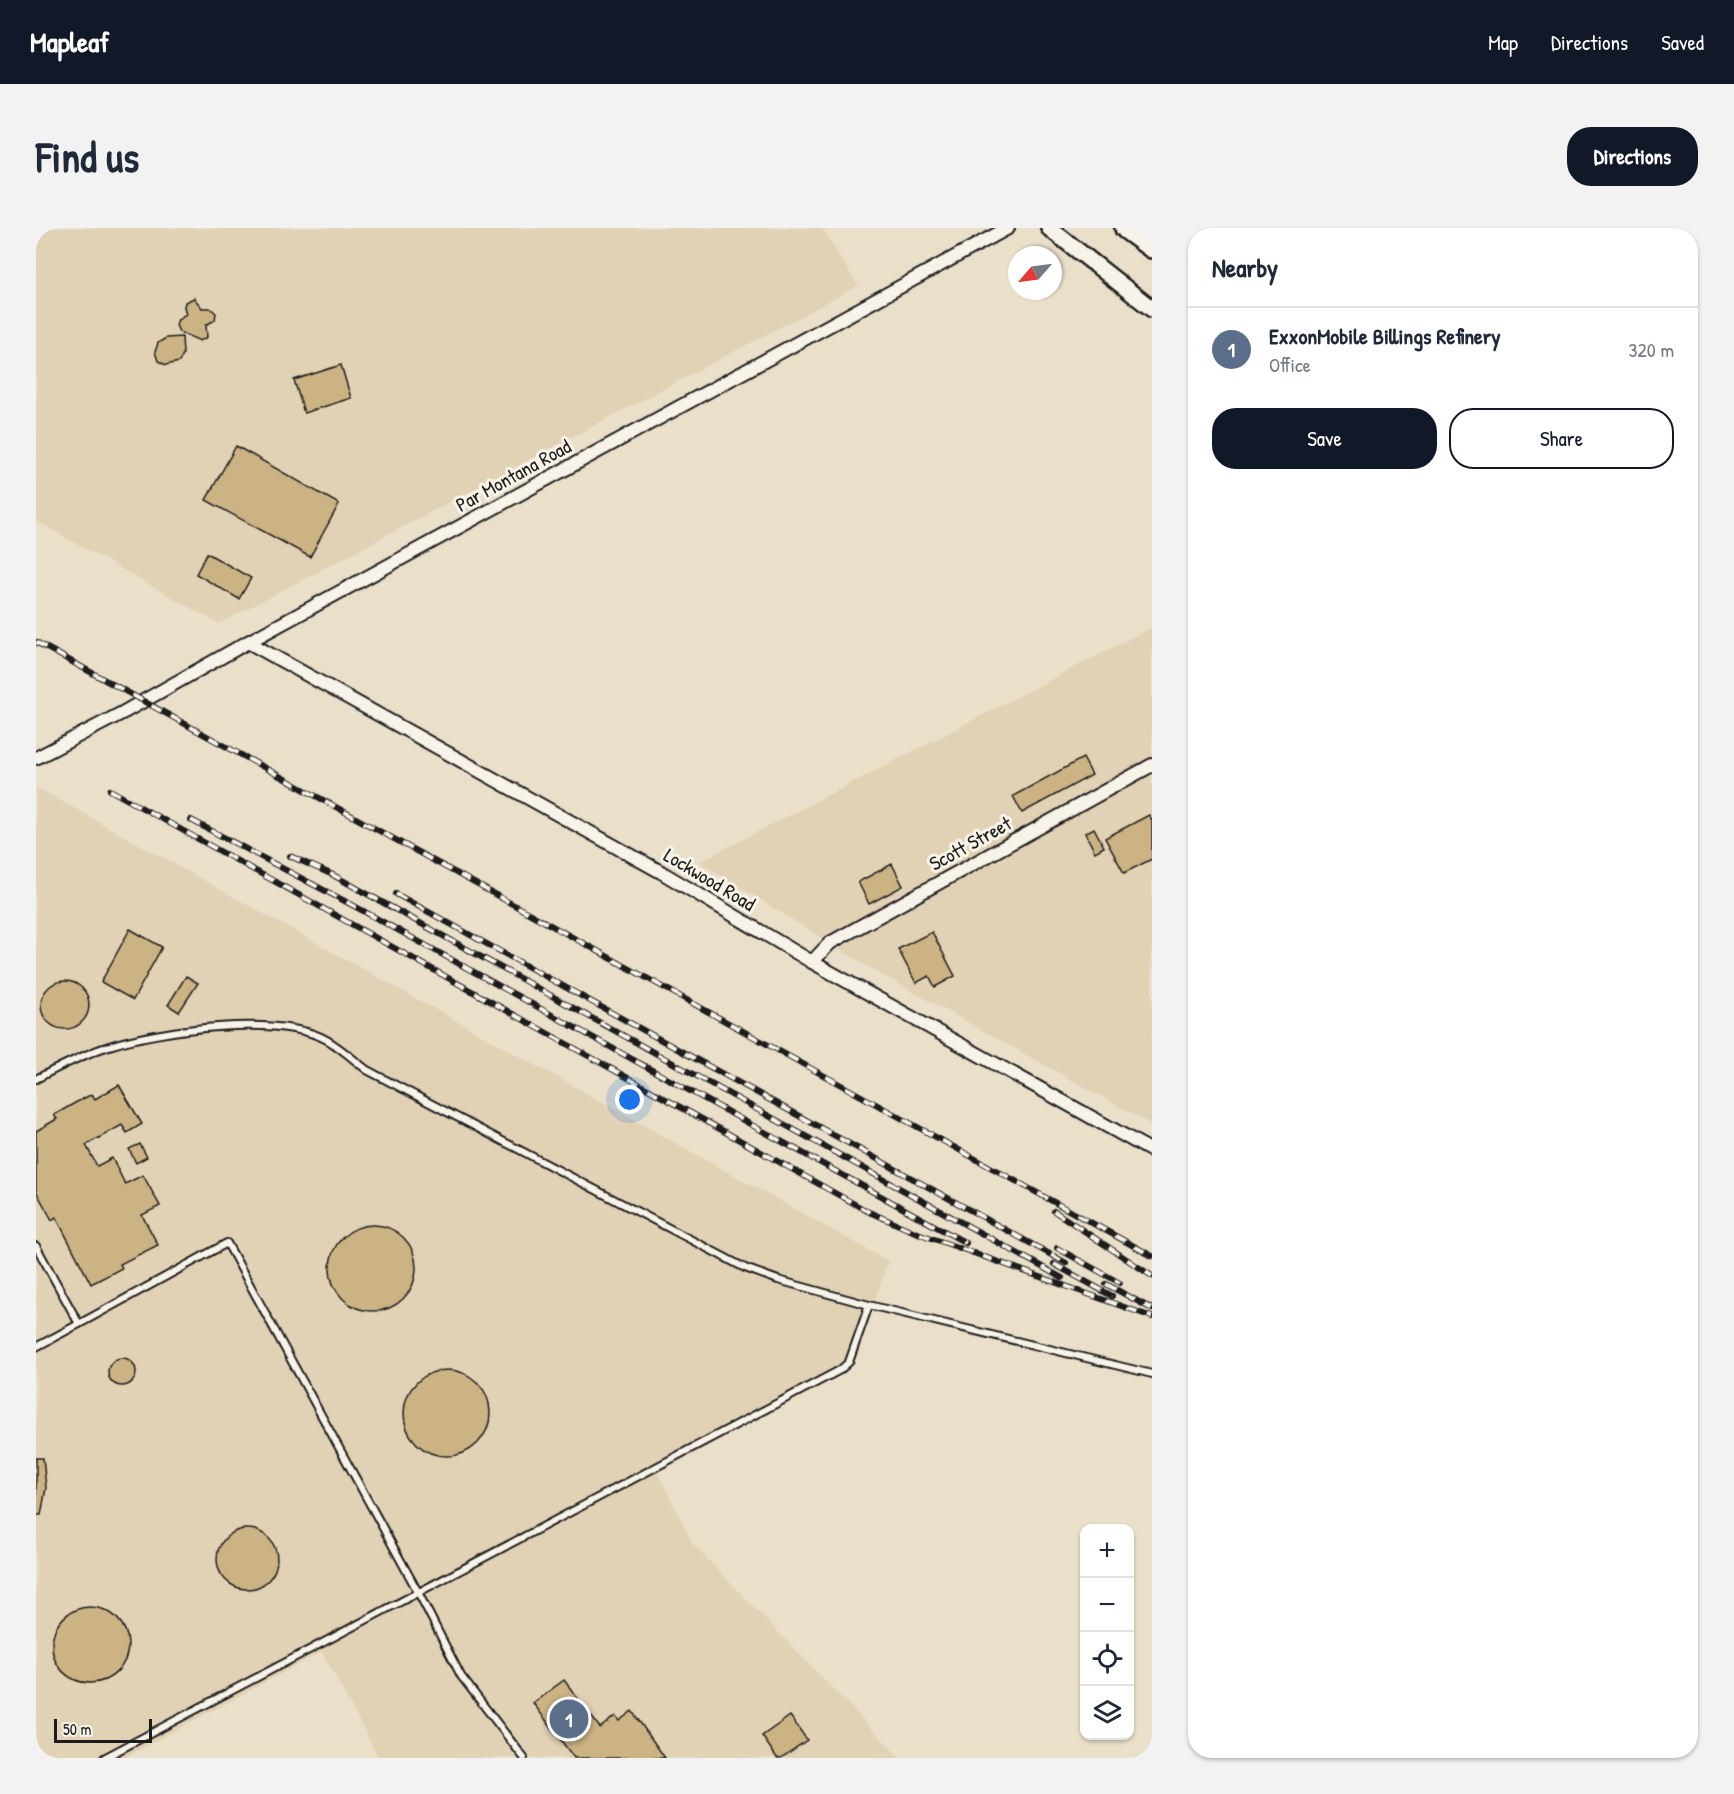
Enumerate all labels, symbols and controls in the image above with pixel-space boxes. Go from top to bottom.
text: Mapleaf [30,23,109,61]
text: Map [1488,28,1518,57]
text: Directions [1551,28,1628,57]
text: Saved [1661,28,1704,57]
button: Directions [1567,127,1698,186]
text: Find us [36,128,139,185]
north arrow [1008,246,1062,300]
text: Nearby [1212,250,1278,285]
text: ExxonMobile Billings Refinery [1269,321,1501,351]
text: 1 [1228,336,1235,363]
text: 320 m [1629,336,1674,363]
text: Office [1269,351,1311,378]
button: Save [1212,408,1437,469]
button: Share [1449,408,1674,469]
street label: Par Montana Road [451,432,576,518]
street label: Scott Street [924,809,1017,877]
street label: Lockwood Road [659,841,761,917]
your location [615,1085,644,1114]
map controls [1080,1524,1134,1740]
button: + [1080,1524,1134,1578]
button: − [1080,1578,1134,1632]
button: locate [1080,1632,1134,1686]
button: layers [1080,1686,1134,1740]
pin: 1 [550,1696,588,1742]
scale bar [54,1716,152,1744]
text: 50 m [63,1718,92,1740]

